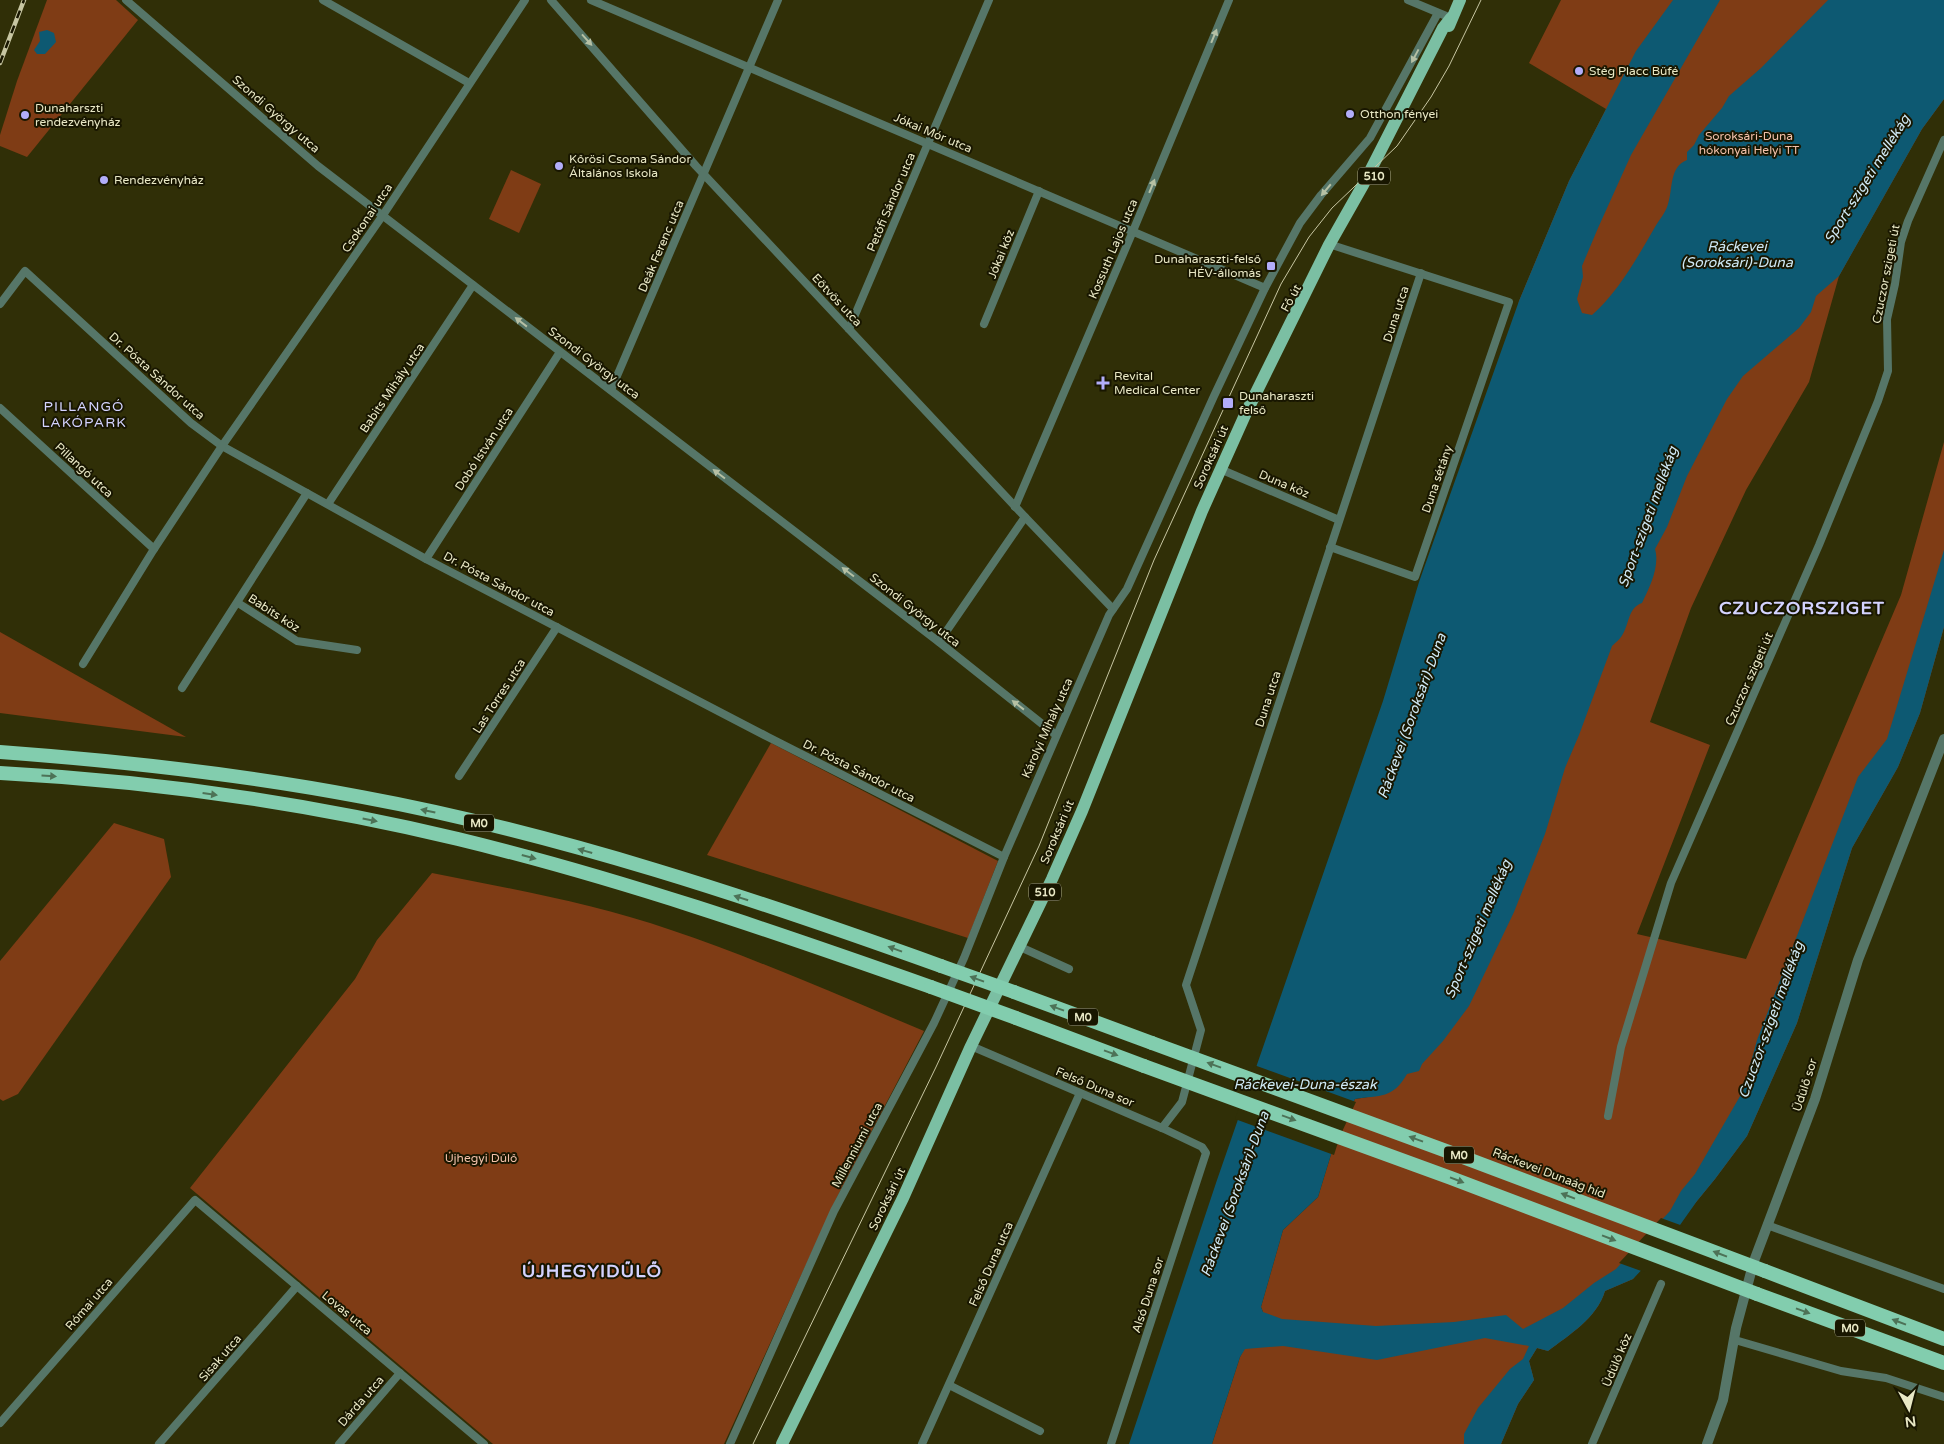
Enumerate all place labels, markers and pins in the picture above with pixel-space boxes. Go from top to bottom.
place label: Stég Placc Büfé [1589,64,1678,78]
marker: Stég Placc Büfé [1573,65,1585,77]
place label: Dunaharszti rendezvényház [35,101,121,129]
place label: Otthon fényei [1360,107,1438,121]
marker: Otthon fényei [1344,108,1356,120]
marker: Dunaharszti rendezvényház [19,109,31,121]
place label: Kőrösi Csoma Sándor Általános Iskola [569,152,691,180]
marker: Kőrösi Csoma Sándor Általános Iskola [553,160,565,172]
place label: Rendezvényház [114,173,204,187]
marker: Rendezvényház [98,174,110,186]
place label: Dunaharaszti-felső HÉV-állomás [1154,252,1261,280]
marker: Dunaharaszti-felső HÉV-állomás [1265,260,1277,272]
place label: Revital Medical Center [1114,369,1200,397]
marker: Revital Medical Center [1096,376,1110,390]
place label: Dunaharaszti felső [1239,389,1314,417]
marker: Dunaharaszti felső [1221,396,1235,410]

